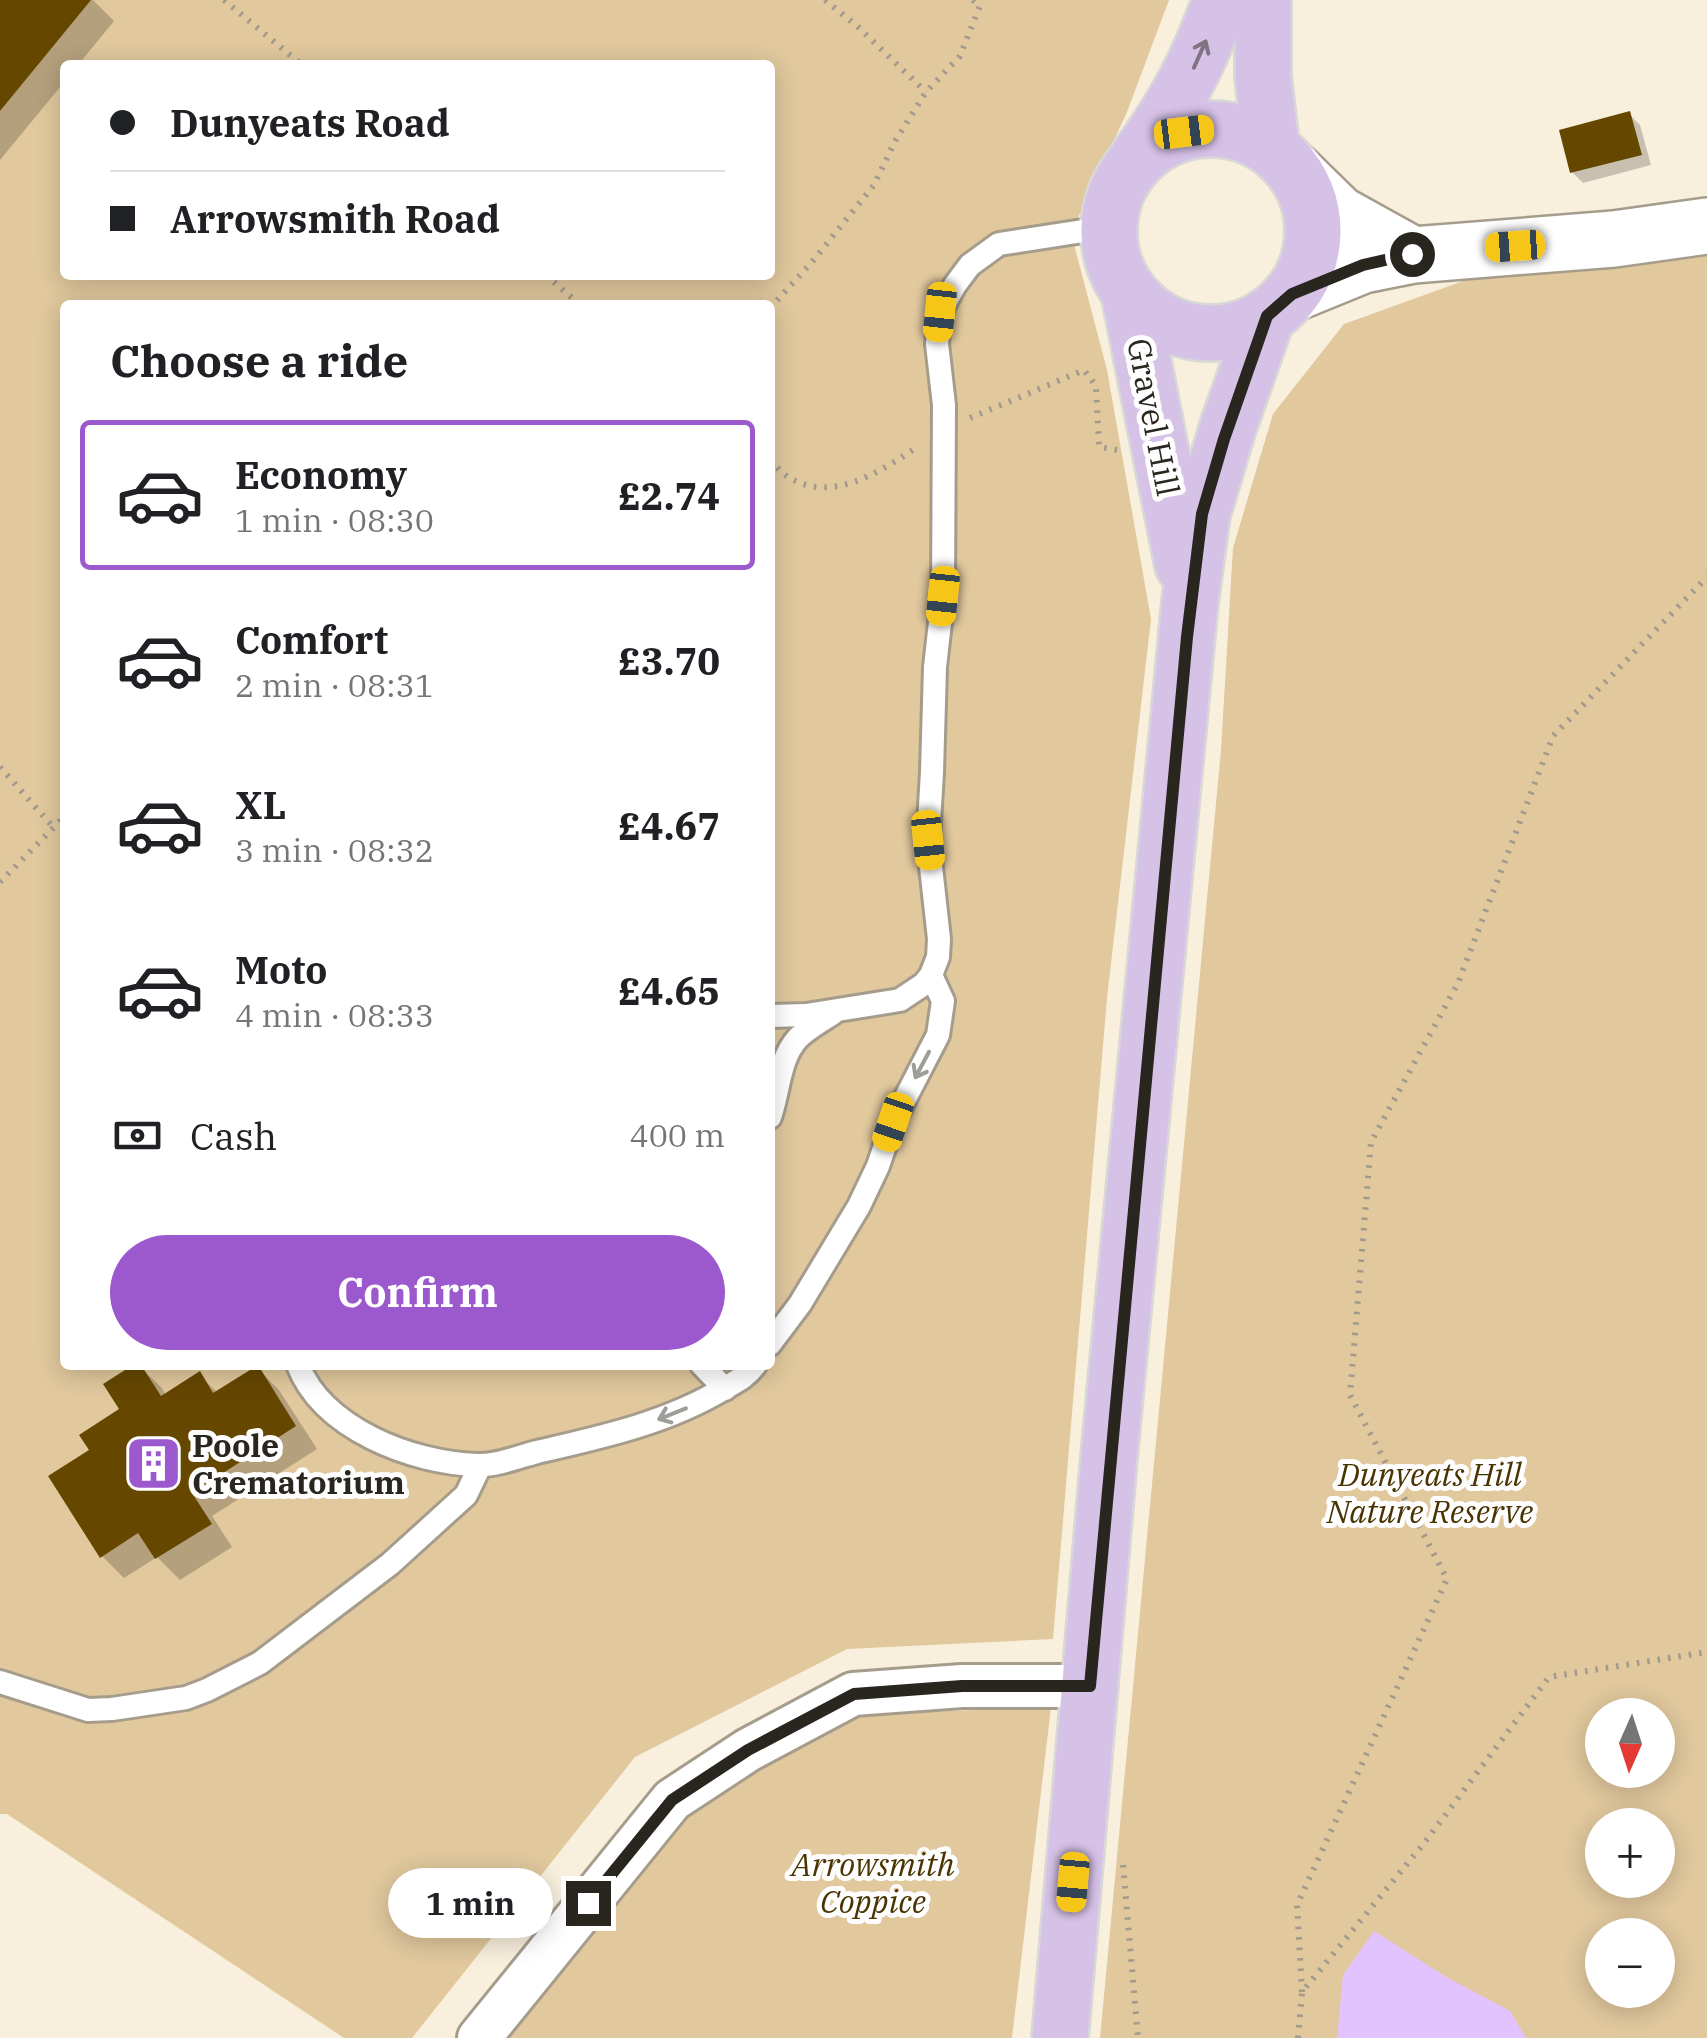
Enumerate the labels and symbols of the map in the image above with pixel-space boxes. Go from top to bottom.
one-way arrow [1192,39,1210,70]
car [1152,113,1216,151]
car [1484,229,1546,263]
route start [1390,232,1435,277]
car [922,281,958,343]
street label: Gravel Hill [1118,335,1190,499]
car [925,565,961,627]
car [910,809,946,871]
one-way arrow [912,1050,931,1080]
car [869,1089,917,1155]
one-way arrow [658,1407,688,1425]
place label: Poole Crematorium [192,1424,405,1503]
building icon: Poole Crematorium [123,1433,183,1493]
park label: Dunyeats Hill Nature Reserve [1326,1453,1533,1532]
north arrow [1585,1698,1675,1788]
park label: Arrowsmith Coppice [789,1843,955,1922]
car [1055,1851,1091,1913]
callout: 1 min [388,1868,553,1938]
route end [566,1881,611,1926]

